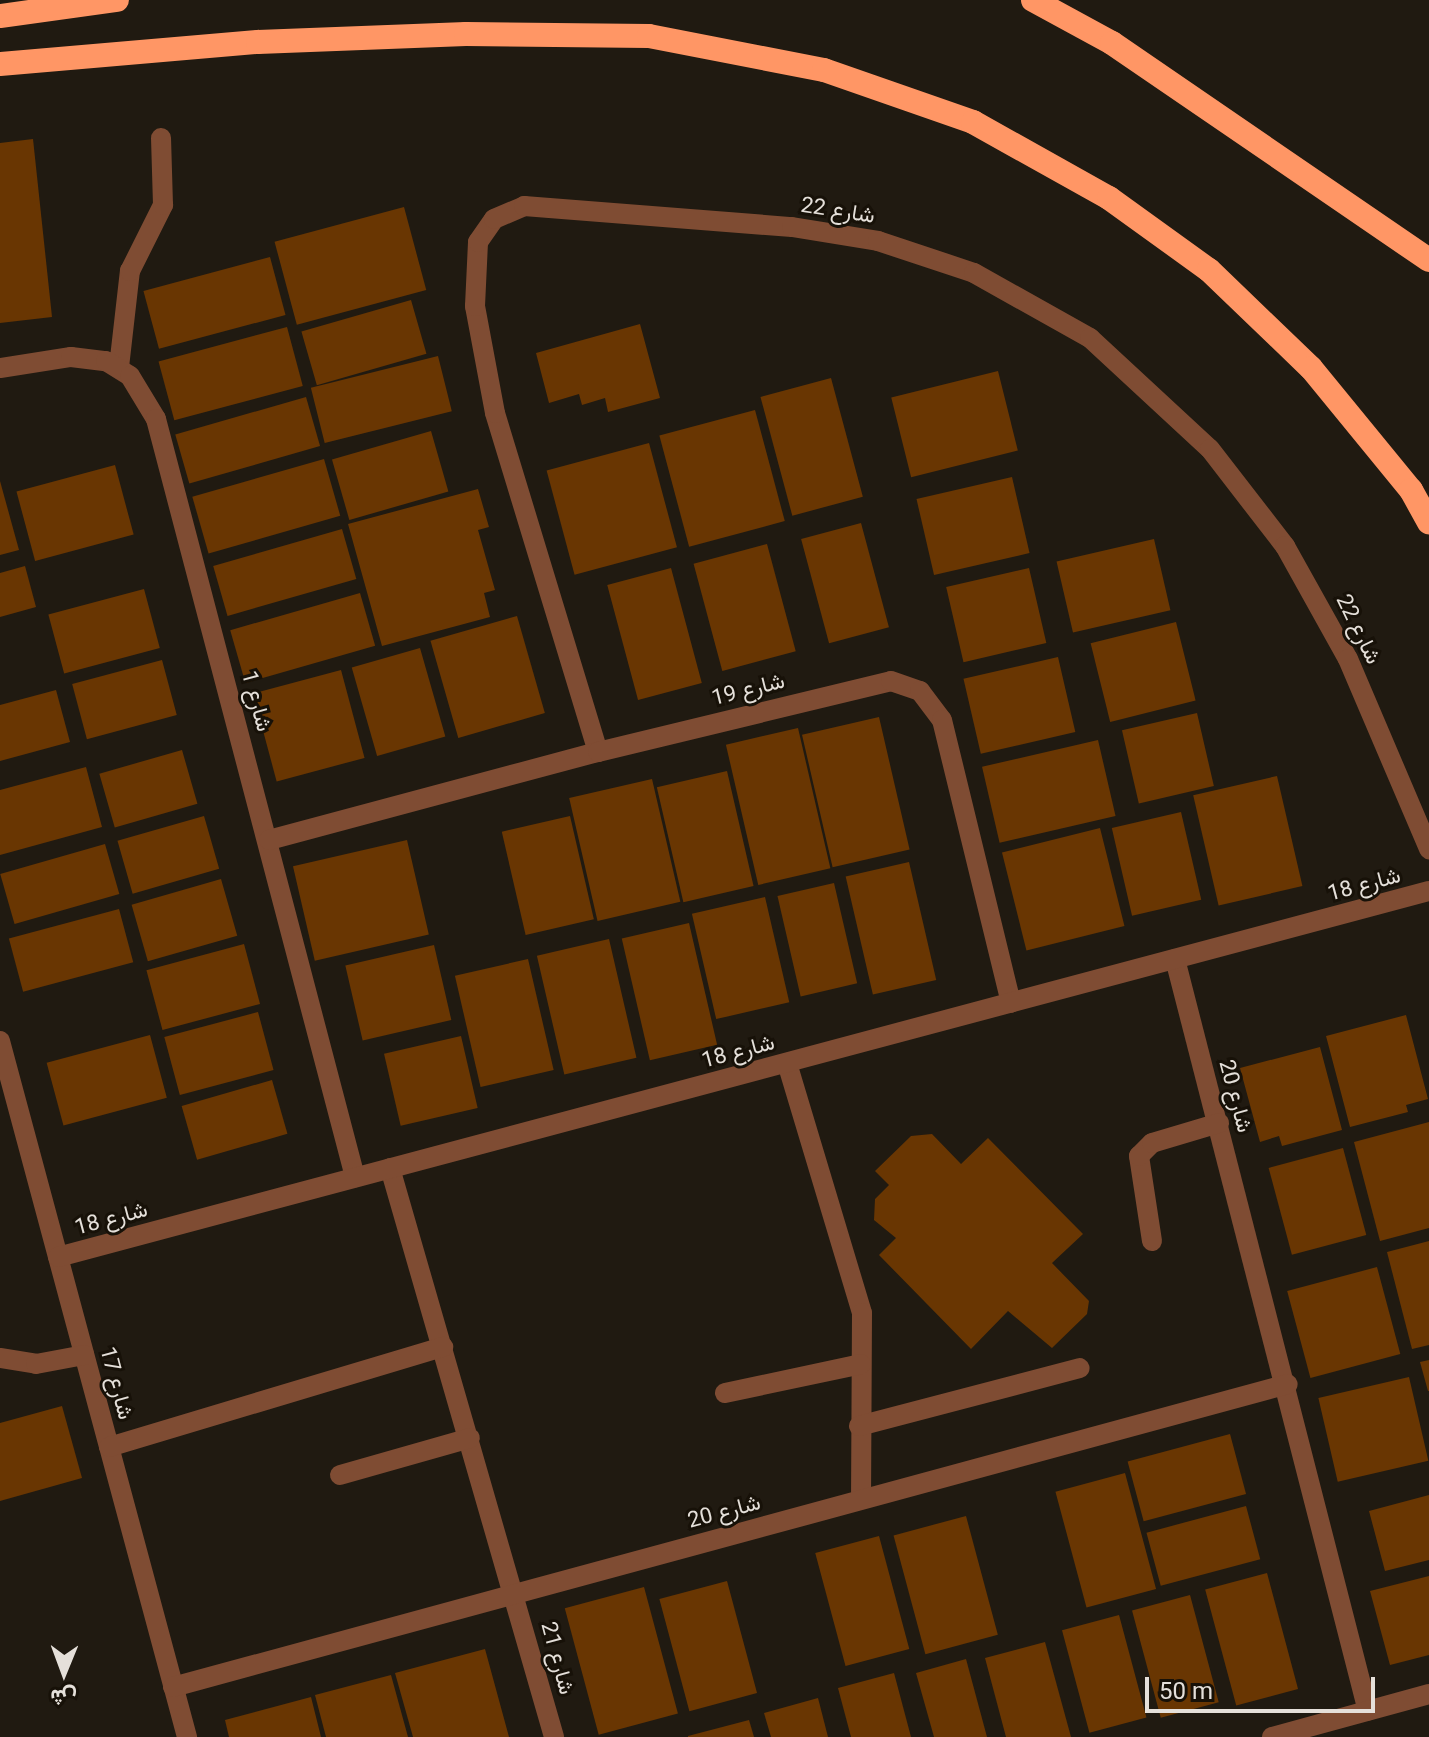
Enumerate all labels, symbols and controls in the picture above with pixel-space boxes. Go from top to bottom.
street label: شارع 22 [799,191,877,229]
street label: شارع 22 [1331,590,1387,668]
street label: شارع 19 [709,667,787,711]
street label: شارع 1 [236,668,278,734]
street label: شارع 18 [1325,862,1403,906]
street label: شارع 18 [699,1029,777,1073]
street label: شارع 20 [1214,1057,1258,1135]
street label: شارع 18 [72,1196,150,1240]
street label: شارع 17 [95,1344,139,1422]
street label: شارع 20 [685,1489,763,1533]
street label: شارع 21 [536,1619,580,1697]
north arrow [24,1633,104,1713]
scale bar [1149,1661,1379,1711]
text: 50 m [1159,1677,1213,1705]
text: ش [50,1685,77,1710]

